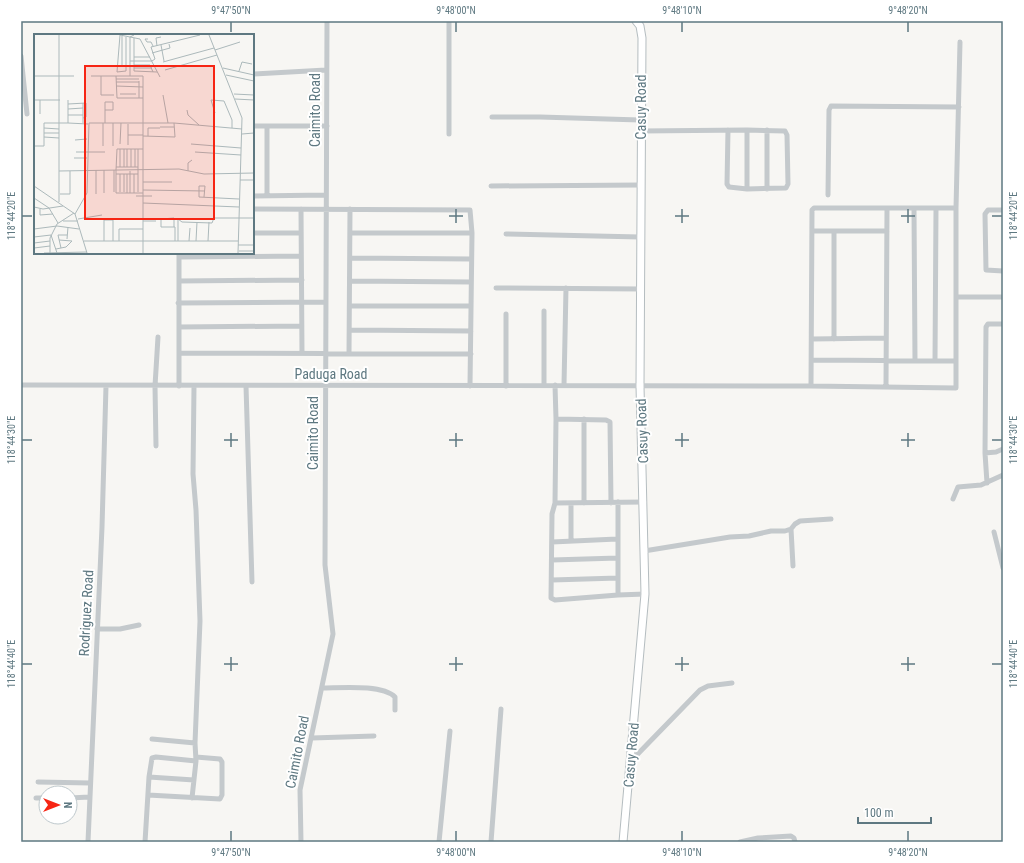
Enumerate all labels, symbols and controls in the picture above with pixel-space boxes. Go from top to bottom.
text: 9°47'50"N [211,5,251,16]
text: 9°48'00"N [436,5,476,16]
text: 9°48'10"N [662,5,702,16]
text: 9°48'20"N [888,5,928,16]
inset map [34,34,254,254]
street label: Caimito Road [307,73,323,147]
street label: Casuy Road [633,75,649,139]
text: 118°44'20"E [6,192,17,240]
text: 118°44'20"E [1008,192,1019,240]
street label: Paduga Road [294,366,368,382]
street label: Caimito Road [305,396,321,470]
street label: Casuy Road [633,398,651,464]
text: 118°44'30"E [6,416,17,464]
text: 118°44'30"E [1008,416,1019,464]
street label: Rodriguez Road [76,569,96,657]
text: 118°44'40"E [6,640,17,688]
text: 118°44'40"E [1008,640,1019,688]
street label: Caimito Road [282,714,312,790]
street label: Casuy Road [620,722,642,788]
north arrow [38,785,78,825]
scale bar [858,799,931,825]
text: N [61,802,74,809]
text: 100 m [864,806,894,820]
text: 9°47'50"N [211,847,251,858]
text: 9°48'00"N [436,847,476,858]
text: 9°48'10"N [662,847,702,858]
text: 9°48'20"N [888,847,928,858]

